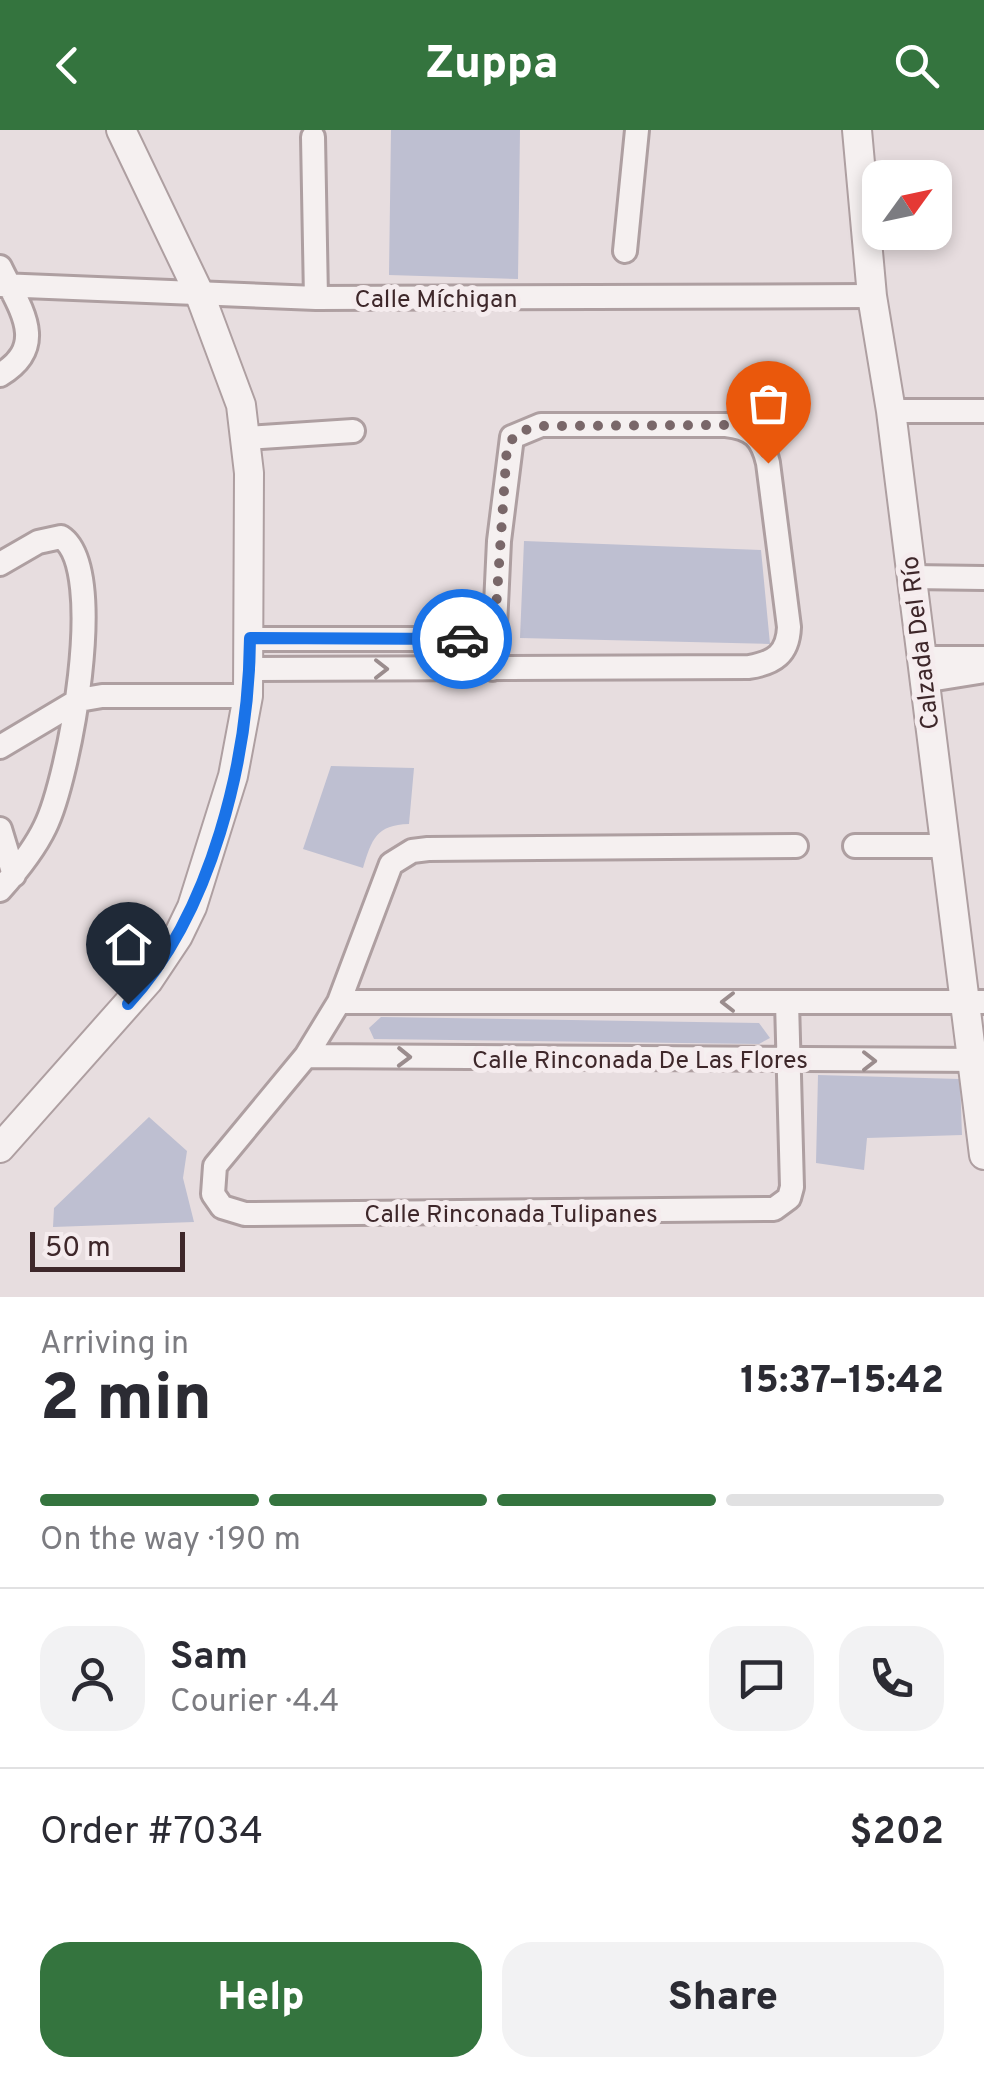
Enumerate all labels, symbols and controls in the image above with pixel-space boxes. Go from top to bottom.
text: Zuppa [426,37,558,94]
icon: back [40,38,95,93]
icon: search [889,38,944,93]
north arrow [862,160,952,250]
map controls [862,160,952,250]
street label: Calle Míchigan [355,285,517,317]
pin [726,361,811,464]
icon: bag [741,376,796,431]
street label: Calzada Del Río [895,554,949,731]
courier [412,589,512,689]
icon: car [435,612,490,667]
one-way arrow [374,658,390,680]
pin [86,902,171,1005]
icon: home [101,917,156,972]
one-way arrow [719,991,734,1013]
street label: Calle Rinconada De Las Flores [472,1046,808,1078]
one-way arrow [396,1047,412,1068]
one-way arrow [862,1050,877,1072]
street label: Calle Rinconada Tulipanes [364,1200,658,1232]
scale bar [30,1227,185,1272]
text: 50 m [45,1231,111,1267]
text: Arriving in [40,1325,189,1365]
text: 15:37–15:42 [740,1358,944,1407]
text: 2 min [40,1361,212,1443]
text: On the way · 190 m [40,1521,301,1561]
button: person [40,1626,145,1731]
button: chat [709,1626,814,1731]
button: phone [839,1626,944,1731]
text: Sam [170,1634,248,1683]
text: Courier · 4.4 [170,1683,339,1723]
text: Order #7034 [40,1809,263,1858]
text: $202 [850,1809,944,1858]
button: Help [40,1942,482,2057]
button: Share [502,1942,944,2057]

